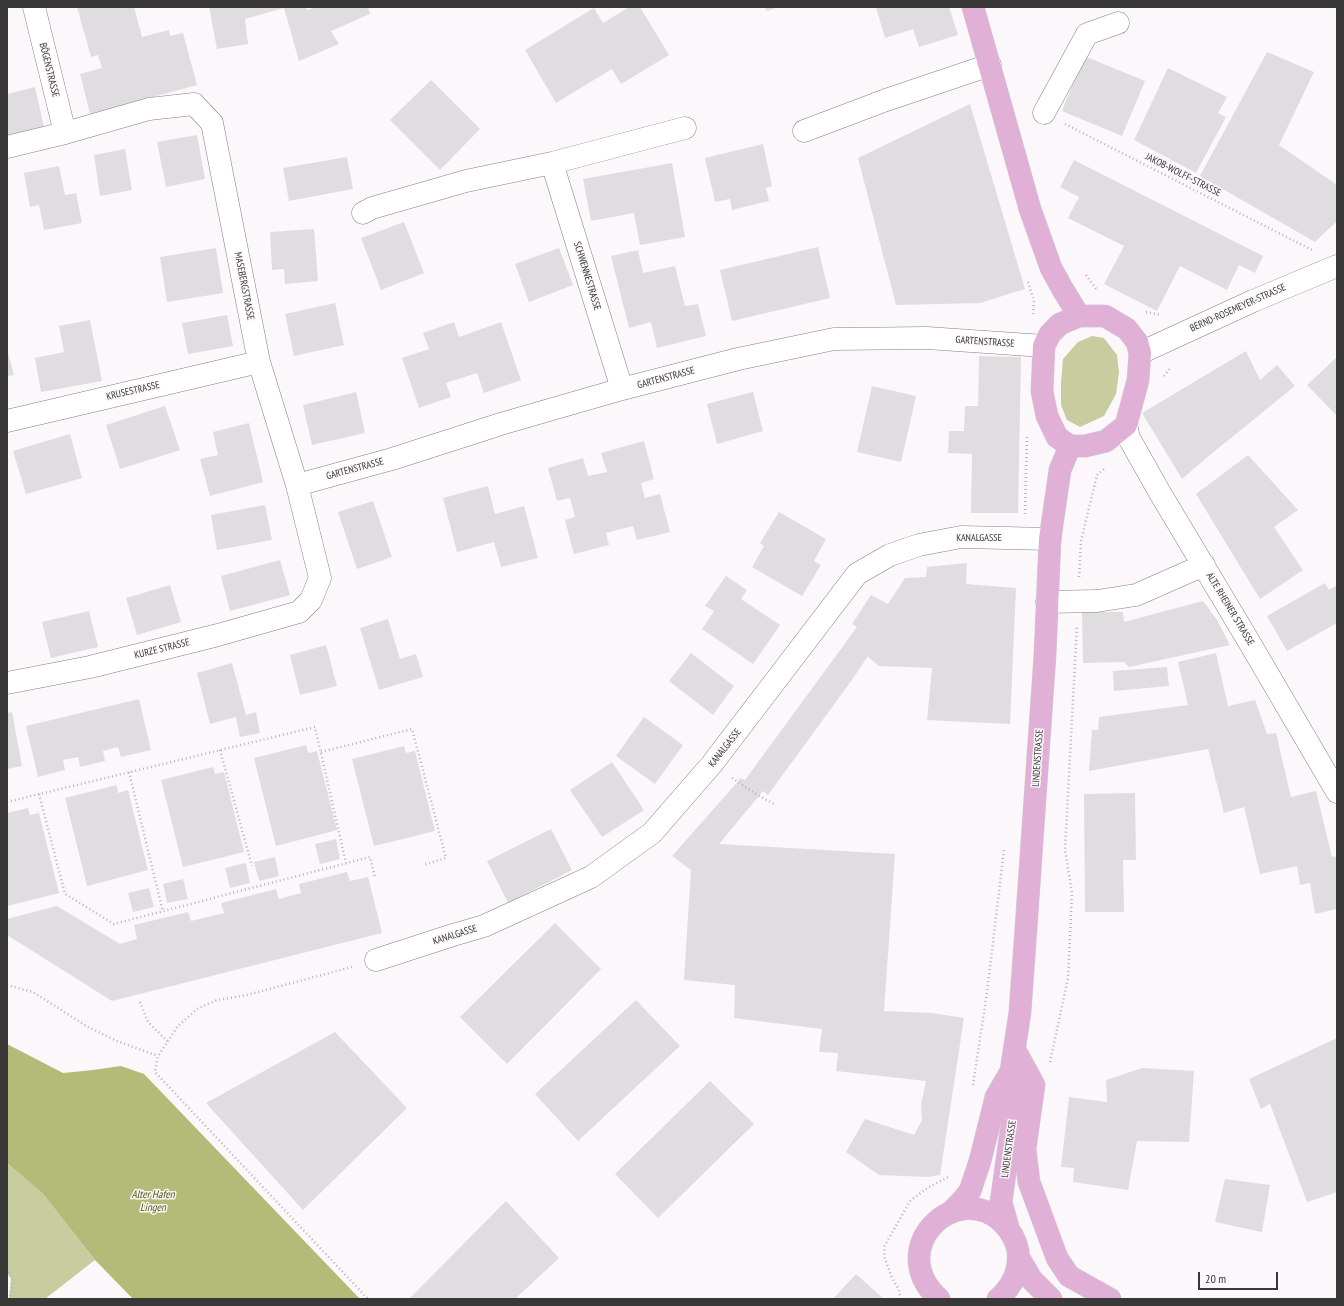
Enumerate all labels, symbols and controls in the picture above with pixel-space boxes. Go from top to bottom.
street label: BÖGENSTRASSE [36,42,62,98]
street label: JAKOB-WOLFF-STRASSE [1143,151,1223,199]
street label: SCHWENNESTRASSE [571,240,603,312]
street label: MASEBERGSTRASSE [232,251,256,321]
street label: BERND-ROSEMEYER-STRASSE [1188,281,1288,335]
street label: GARTENSTRASSE [955,334,1015,350]
street label: GARTENSTRASSE [636,365,696,391]
street label: KRUSESTRASSE [105,379,161,403]
street label: GARTENSTRASSE [325,456,385,482]
street label: KANALGASSE [956,532,1002,544]
street label: ALTE RHEINER STRASSE [1203,570,1257,648]
street label: KURZE STRASSE [133,636,191,662]
street label: KANALGASSE [706,726,744,770]
street label: LINDENSTRASSE [1030,729,1046,787]
street label: KANALGASSE [431,923,479,947]
street label: LINDENSTRASSE [999,1120,1019,1178]
water label: Alter Hafen Lingen [132,1188,174,1214]
scale bar [1200,1264,1280,1290]
text: 20 m [1205,1271,1226,1286]

